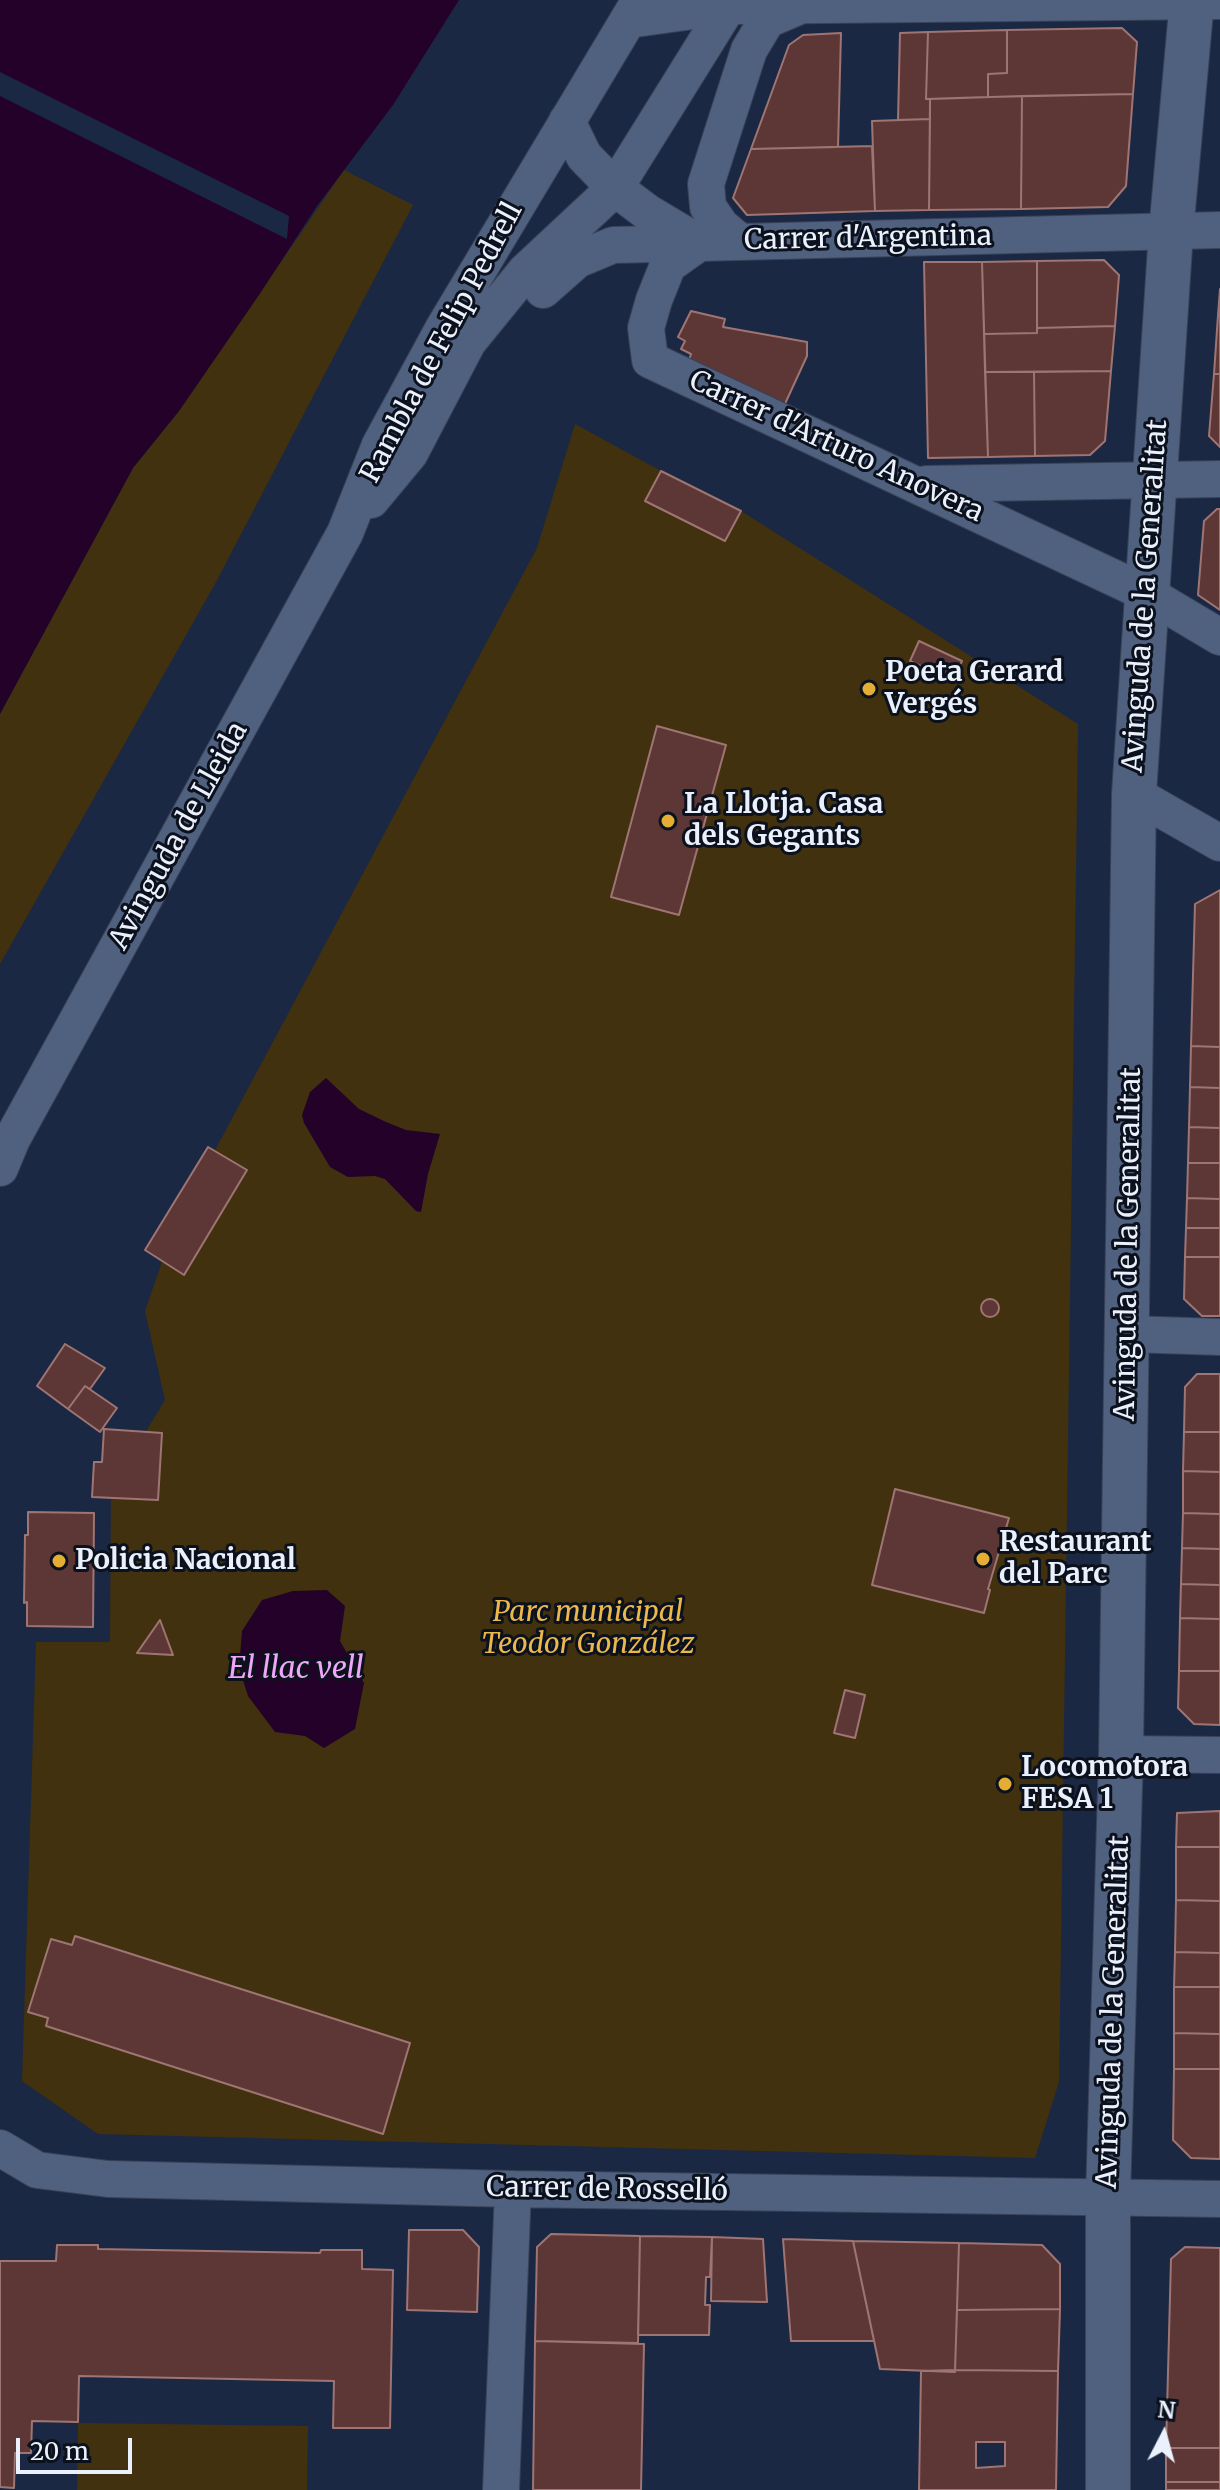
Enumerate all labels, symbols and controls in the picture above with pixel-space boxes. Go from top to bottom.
street label: Rambla de Felip Pedrell [354,197,530,489]
street label: Carrer d'Argentina [744,220,992,258]
street label: Carrer d'Arturo Anovera [684,364,988,530]
street label: Avinguda de la Generalitat [1117,418,1175,774]
place label: Poeta Gerard Vergés [885,656,1063,722]
marker: Poeta Gerard Vergés [860,680,878,698]
street label: Avinguda de Lleida [103,717,255,955]
place label: La Llotja. Casa dels Gegants [684,788,883,854]
marker: La Llotja. Casa dels Gegants [659,812,677,830]
street label: Avinguda de la Generalitat [1109,1067,1149,1421]
place label: Restaurant del Parc [999,1526,1151,1592]
place label: Policia Nacional [75,1544,296,1578]
marker: Restaurant del Parc [974,1550,992,1568]
marker: Policia Nacional [50,1552,68,1570]
park label: Parc municipal Teodor González [481,1596,695,1662]
water label: El llac vell [228,1652,364,1688]
place label: Locomotora FESA 1 [1021,1751,1188,1817]
marker: Locomotora FESA 1 [996,1775,1014,1793]
street label: Avinguda de la Generalitat [1091,1835,1137,2189]
street label: Carrer de Rosselló [486,2171,728,2209]
north arrow [1124,2394,1204,2474]
text: N [1156,2395,1177,2425]
scale bar [20,2422,136,2472]
text: 20 m [30,2436,89,2467]

